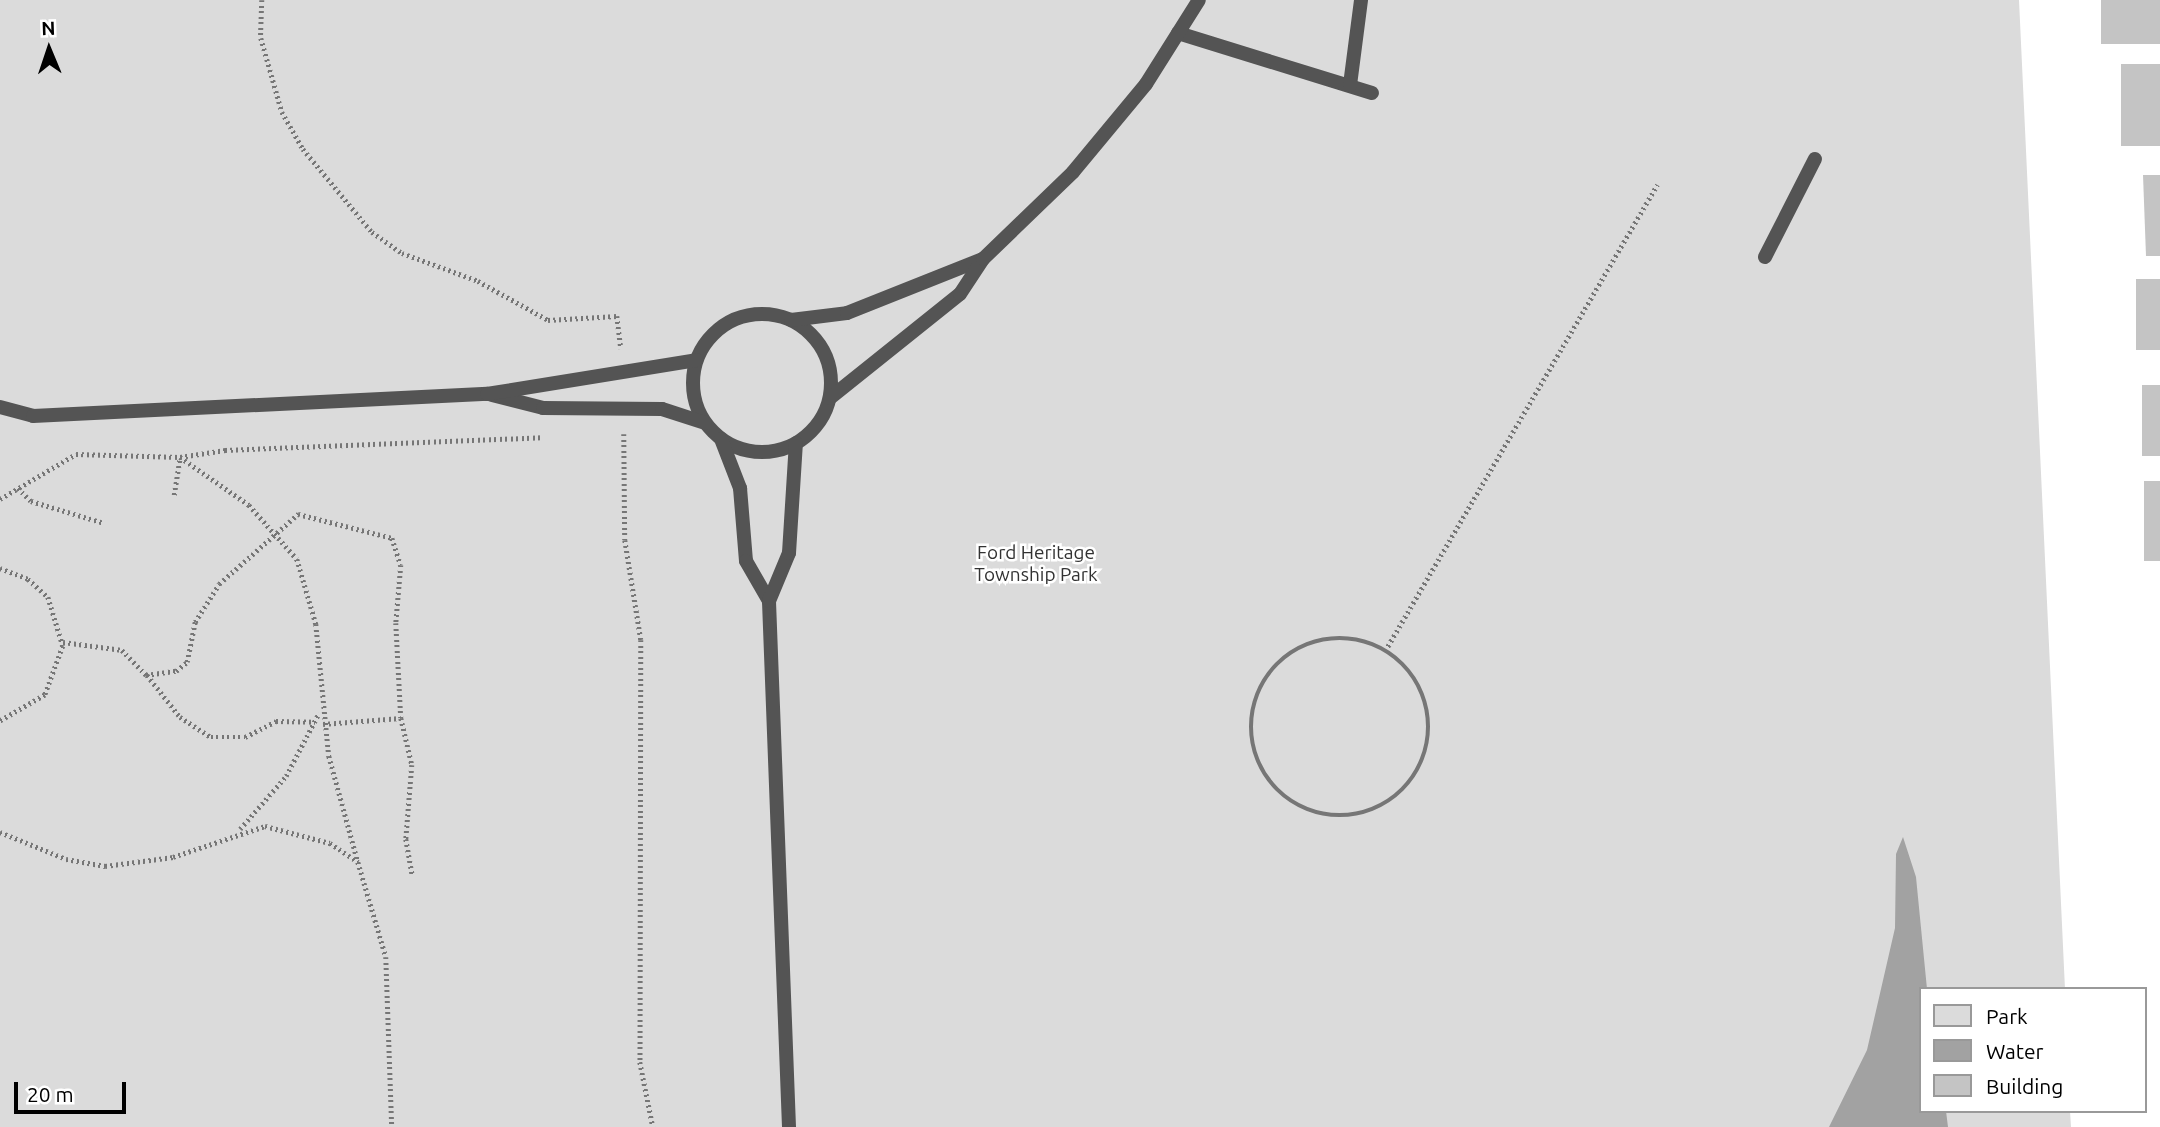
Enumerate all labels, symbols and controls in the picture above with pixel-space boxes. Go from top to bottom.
north arrow [14,14,84,84]
text: N [41,17,56,39]
park label: Ford Heritage Township Park [974,542,1098,586]
legend [1918,987,2146,1113]
text: Park [1986,1004,2028,1028]
text: Water [1986,1039,2044,1063]
scale bar [18,1068,130,1112]
text: Building [1986,1074,2063,1098]
text: 20 m [27,1082,74,1106]

